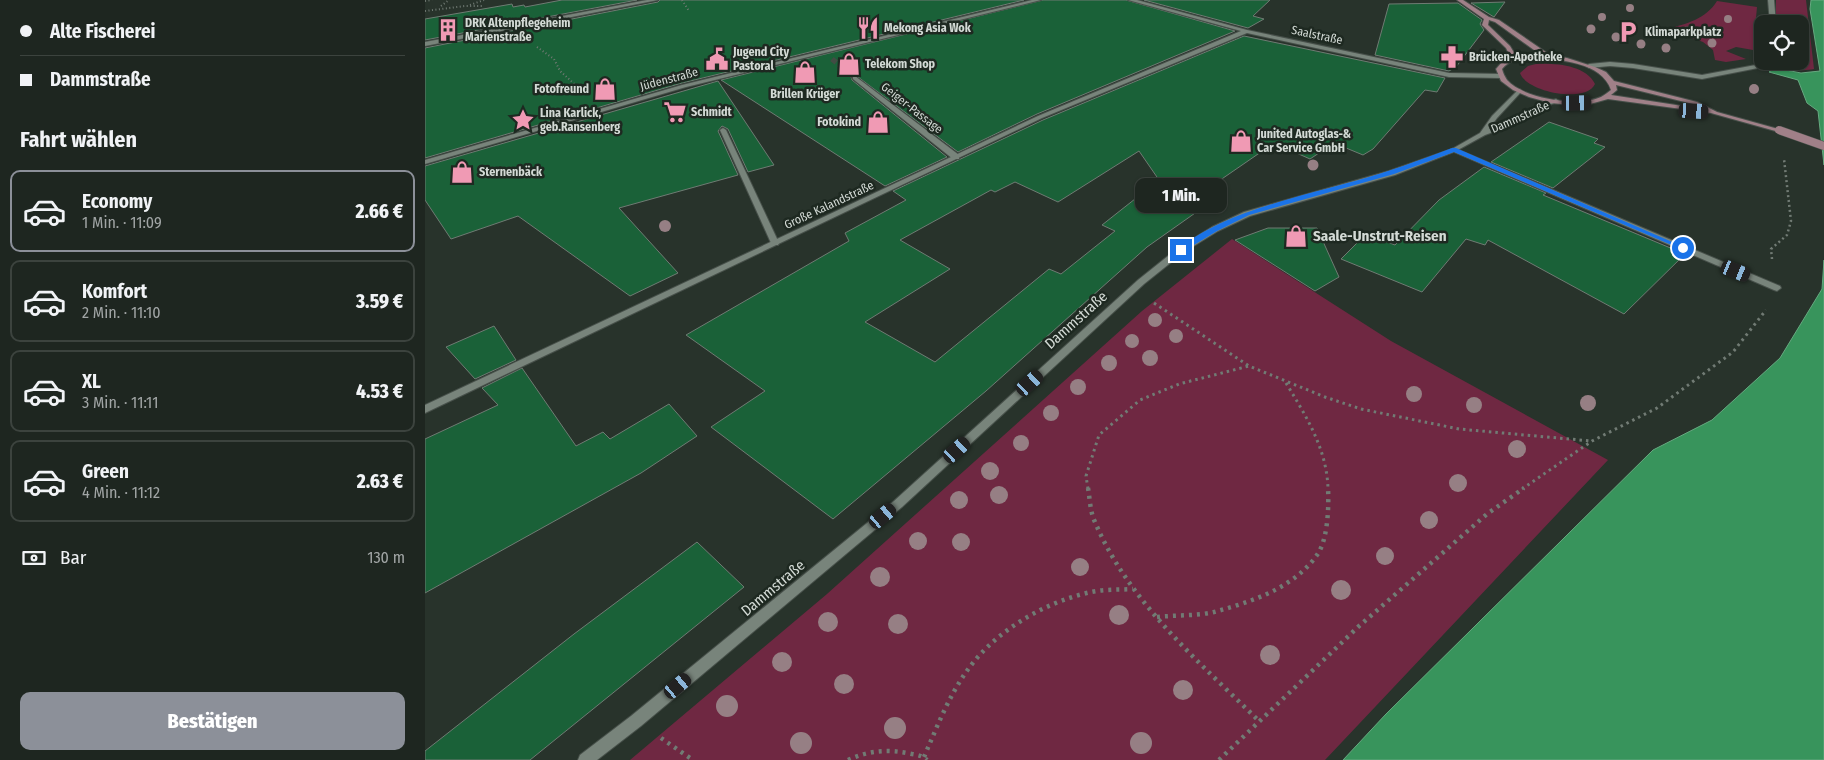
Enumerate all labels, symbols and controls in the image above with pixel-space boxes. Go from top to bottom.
restaurant icon: Mekong Asia Wok [855,15,881,41]
map controls [1754,15,1809,70]
button: locate [1754,15,1809,70]
place label: DRK Altenpflegeheim Marienstraße [465,16,570,44]
building icon: DRK Altenpflegeheim Marienstraße [435,17,461,43]
parking icon: Klimaparkplatz [1615,19,1641,45]
text: Alte Fischerei [50,20,155,43]
place label: Mekong Asia Wok [884,21,972,35]
street label: Saalstraße [1290,23,1344,47]
place label: Klimaparkplatz [1645,25,1721,39]
pharmacy icon: Brücken-Apotheke [1439,44,1465,70]
place label: Jugend City Pastoral [732,45,789,73]
public building icon: Jugend City Pastoral [704,46,730,72]
place label: Brücken-Apotheke [1469,50,1562,64]
shop icon: Telekom Shop [836,51,862,77]
place label: Telekom Shop [865,57,936,71]
shop icon: Brillen Krüger [792,59,818,85]
street label: Jüdenstraße [639,65,700,93]
text: Dammstraße [50,68,151,91]
shop icon: Fotofreund [592,76,618,102]
street label: Geiger-Passage [879,80,946,136]
place label: Fotofreund [534,82,589,96]
place label: Brillen Krüger [770,87,840,101]
car [1561,95,1592,111]
street label: Dammstraße [1489,98,1551,136]
supermarket icon: Schmidt [662,99,688,125]
car [1678,103,1709,119]
place label: Schmidt [691,105,733,119]
place label: Lina Karlick, geb.Ransenberg [540,106,620,134]
place icon: Lina Karlick, geb.Ransenberg [510,107,536,133]
shop icon: Fotokind [865,109,891,135]
place label: Fotokind [817,115,861,129]
text: Fahrt wählen [20,126,137,153]
place label: Junited Autoglas-& Car Service GmbH [1256,127,1352,155]
shop icon: Junited Autoglas-& Car Service GmbH [1228,128,1254,154]
shop icon: Sternenbäck [449,159,475,185]
place label: Sternenbäck [479,165,543,179]
street label: Große Kalandstraße [782,178,876,232]
callout: 1 Min. [1135,178,1227,212]
text: 1 Min. [1162,186,1200,205]
icon: car [22,189,67,234]
text: Economy [82,190,152,213]
text: 2.66 € [356,200,403,223]
text: 1 Min. · 11:09 [82,213,162,232]
shop icon: Saale-Unstrut-Reisen [1283,223,1309,249]
place label: Saale-Unstrut-Reisen [1313,227,1447,245]
route start [1672,237,1694,259]
route end [1170,239,1192,261]
car [1719,258,1752,284]
icon: car [22,279,67,324]
text: Komfort [82,280,147,303]
street label: Dammstraße [1041,287,1111,353]
text: 3.59 € [356,290,403,313]
text: 2 Min. · 11:10 [82,303,161,322]
car [1013,367,1046,399]
icon: car [22,369,67,414]
text: XL [82,370,101,393]
text: 4.53 € [356,380,403,403]
text: 3 Min. · 11:11 [82,393,158,412]
car [940,434,973,466]
icon: car [22,459,67,504]
text: Green [82,460,129,483]
text: 2.63 € [357,470,403,493]
text: 4 Min. · 11:12 [82,483,160,502]
car [866,501,899,531]
icon: cash [20,544,48,572]
text: Bar [60,546,86,569]
text: 130 m [367,548,405,567]
street label: Dammstraße [737,556,809,620]
car [661,671,694,701]
button: Bestätigen [20,692,405,750]

